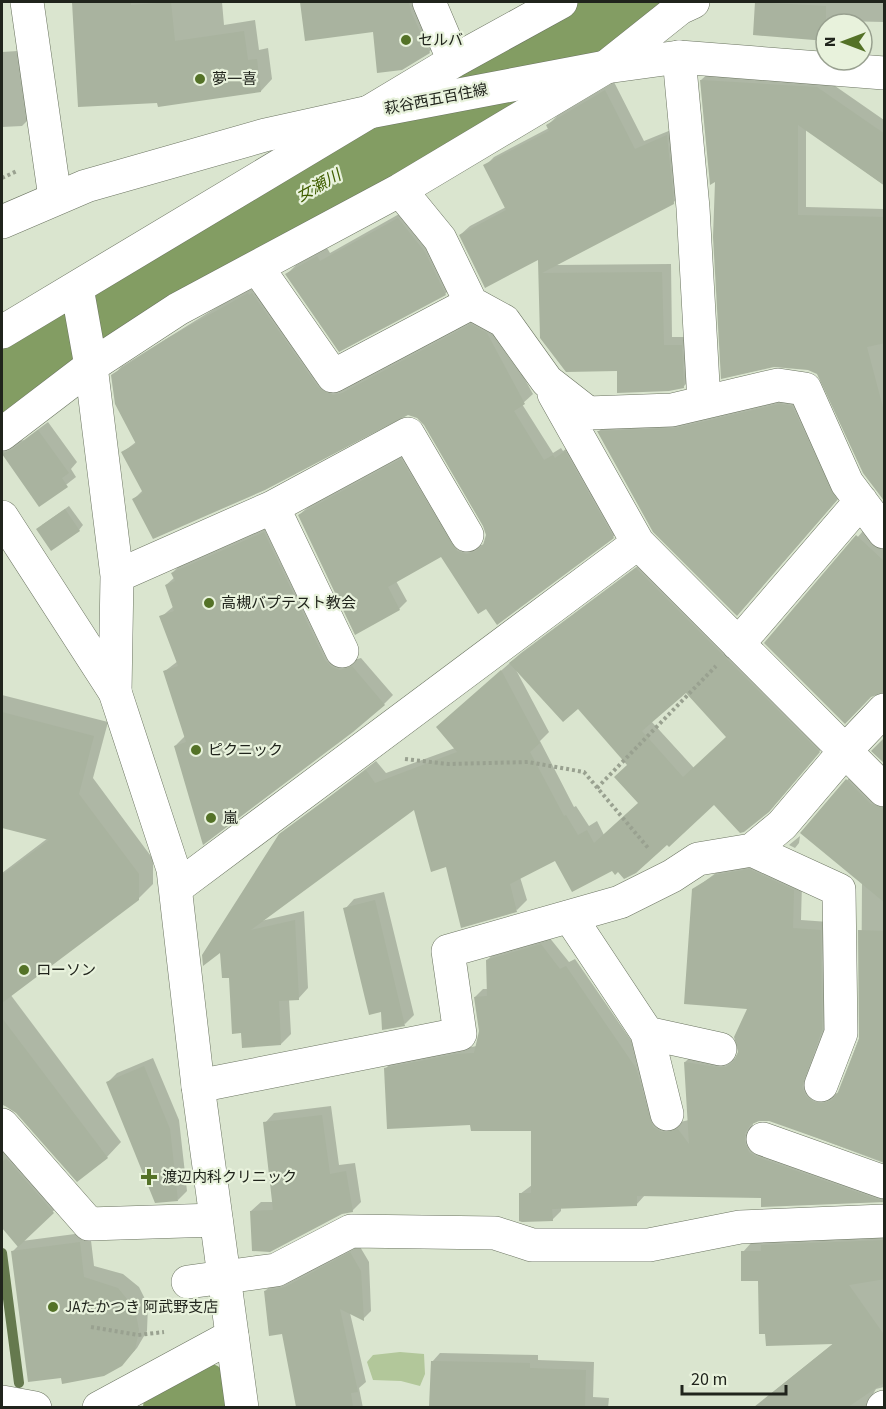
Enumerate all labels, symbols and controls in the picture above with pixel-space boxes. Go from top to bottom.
north arrow [814,12,874,72]
place label: セルバ [418,30,463,51]
marker: セルバ [399,33,413,47]
text: N [819,37,841,47]
place label: 夢一喜 [212,69,257,90]
marker: 夢一喜 [193,72,207,86]
street label: 萩谷西五百住線 [383,79,490,120]
water label: 女瀬川 [292,164,347,207]
place label: 高槻バプテスト教会 [221,593,356,614]
marker: 高槻バプテスト教会 [202,596,216,610]
place label: ピクニック [208,740,283,761]
marker: ピクニック [189,743,203,757]
place label: 嵐 [223,808,238,829]
marker: 嵐 [204,811,218,825]
place label: ローソン [36,960,96,981]
marker: ローソン [17,963,31,977]
place label: 渡辺内科クリニック [162,1167,297,1188]
marker: 渡辺内科クリニック [140,1168,158,1186]
place label: JAたかつき 阿武野支店 [65,1297,218,1318]
marker: JAたかつき 阿武野支店 [46,1300,60,1314]
scale bar [682,1358,786,1396]
text: 20 m [691,1367,727,1392]

